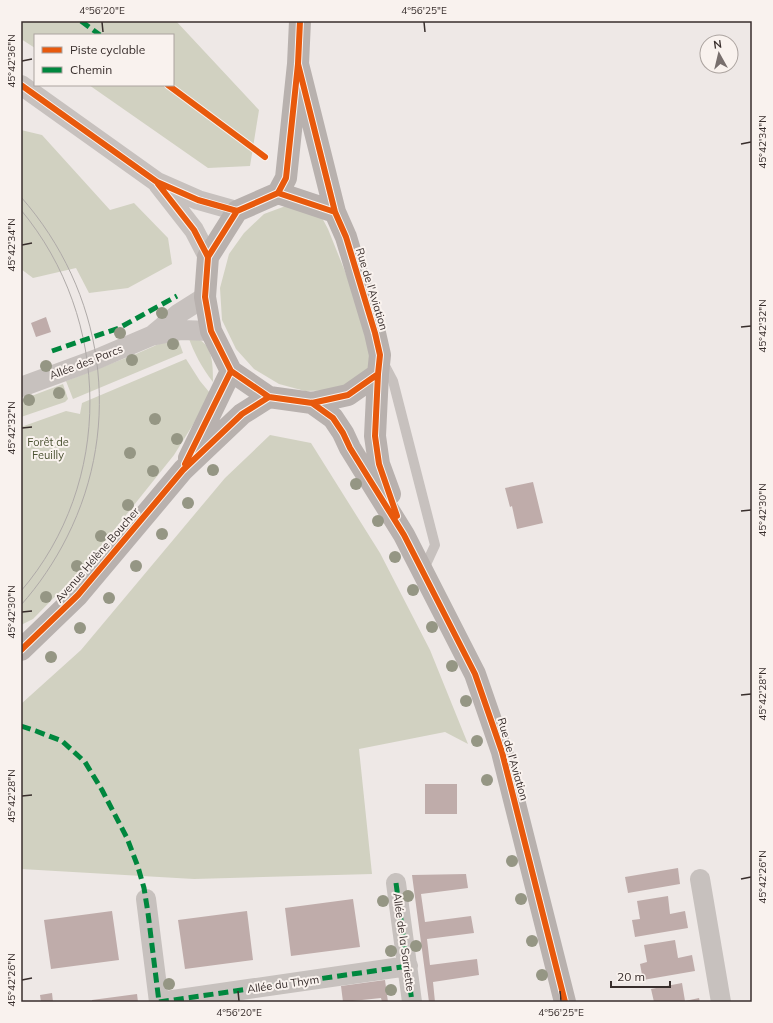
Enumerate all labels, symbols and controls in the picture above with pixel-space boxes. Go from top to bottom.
text: 4°56'20"E [79,4,125,17]
text: 4°56'25"E [401,4,447,17]
text: 45°42'36"N [5,34,18,88]
legend [34,34,174,86]
north arrow [699,34,739,74]
text: N [713,37,723,52]
text: Piste cyclable [70,42,145,57]
text: Chemin [70,62,112,77]
text: 45°42'34"N [756,115,769,169]
text: 45°42'34"N [5,218,18,272]
street label: Rue de l'Aviation [353,246,391,332]
text: 45°42'32"N [756,299,769,353]
street label: Allée des Parcs [47,342,125,382]
text: 45°42'32"N [5,401,18,455]
park label: Forêt de Feuilly [27,435,69,462]
text: 45°42'30"N [756,483,769,537]
street label: Avenue Hélène Boucher [52,505,142,605]
text: 45°42'30"N [5,585,18,639]
text: 45°42'28"N [756,667,769,721]
street label: Rue de l'Aviation [495,716,531,802]
text: 45°42'28"N [5,769,18,823]
text: 45°42'26"N [756,850,769,904]
street label: Allée de la Sarriette [390,892,418,992]
text: 45°42'26"N [5,953,18,1007]
scale bar [611,963,670,989]
text: 20 m [617,969,645,984]
street label: Allée du Thym [246,972,320,996]
text: 4°56'20"E [216,1006,262,1019]
text: 4°56'25"E [538,1006,584,1019]

